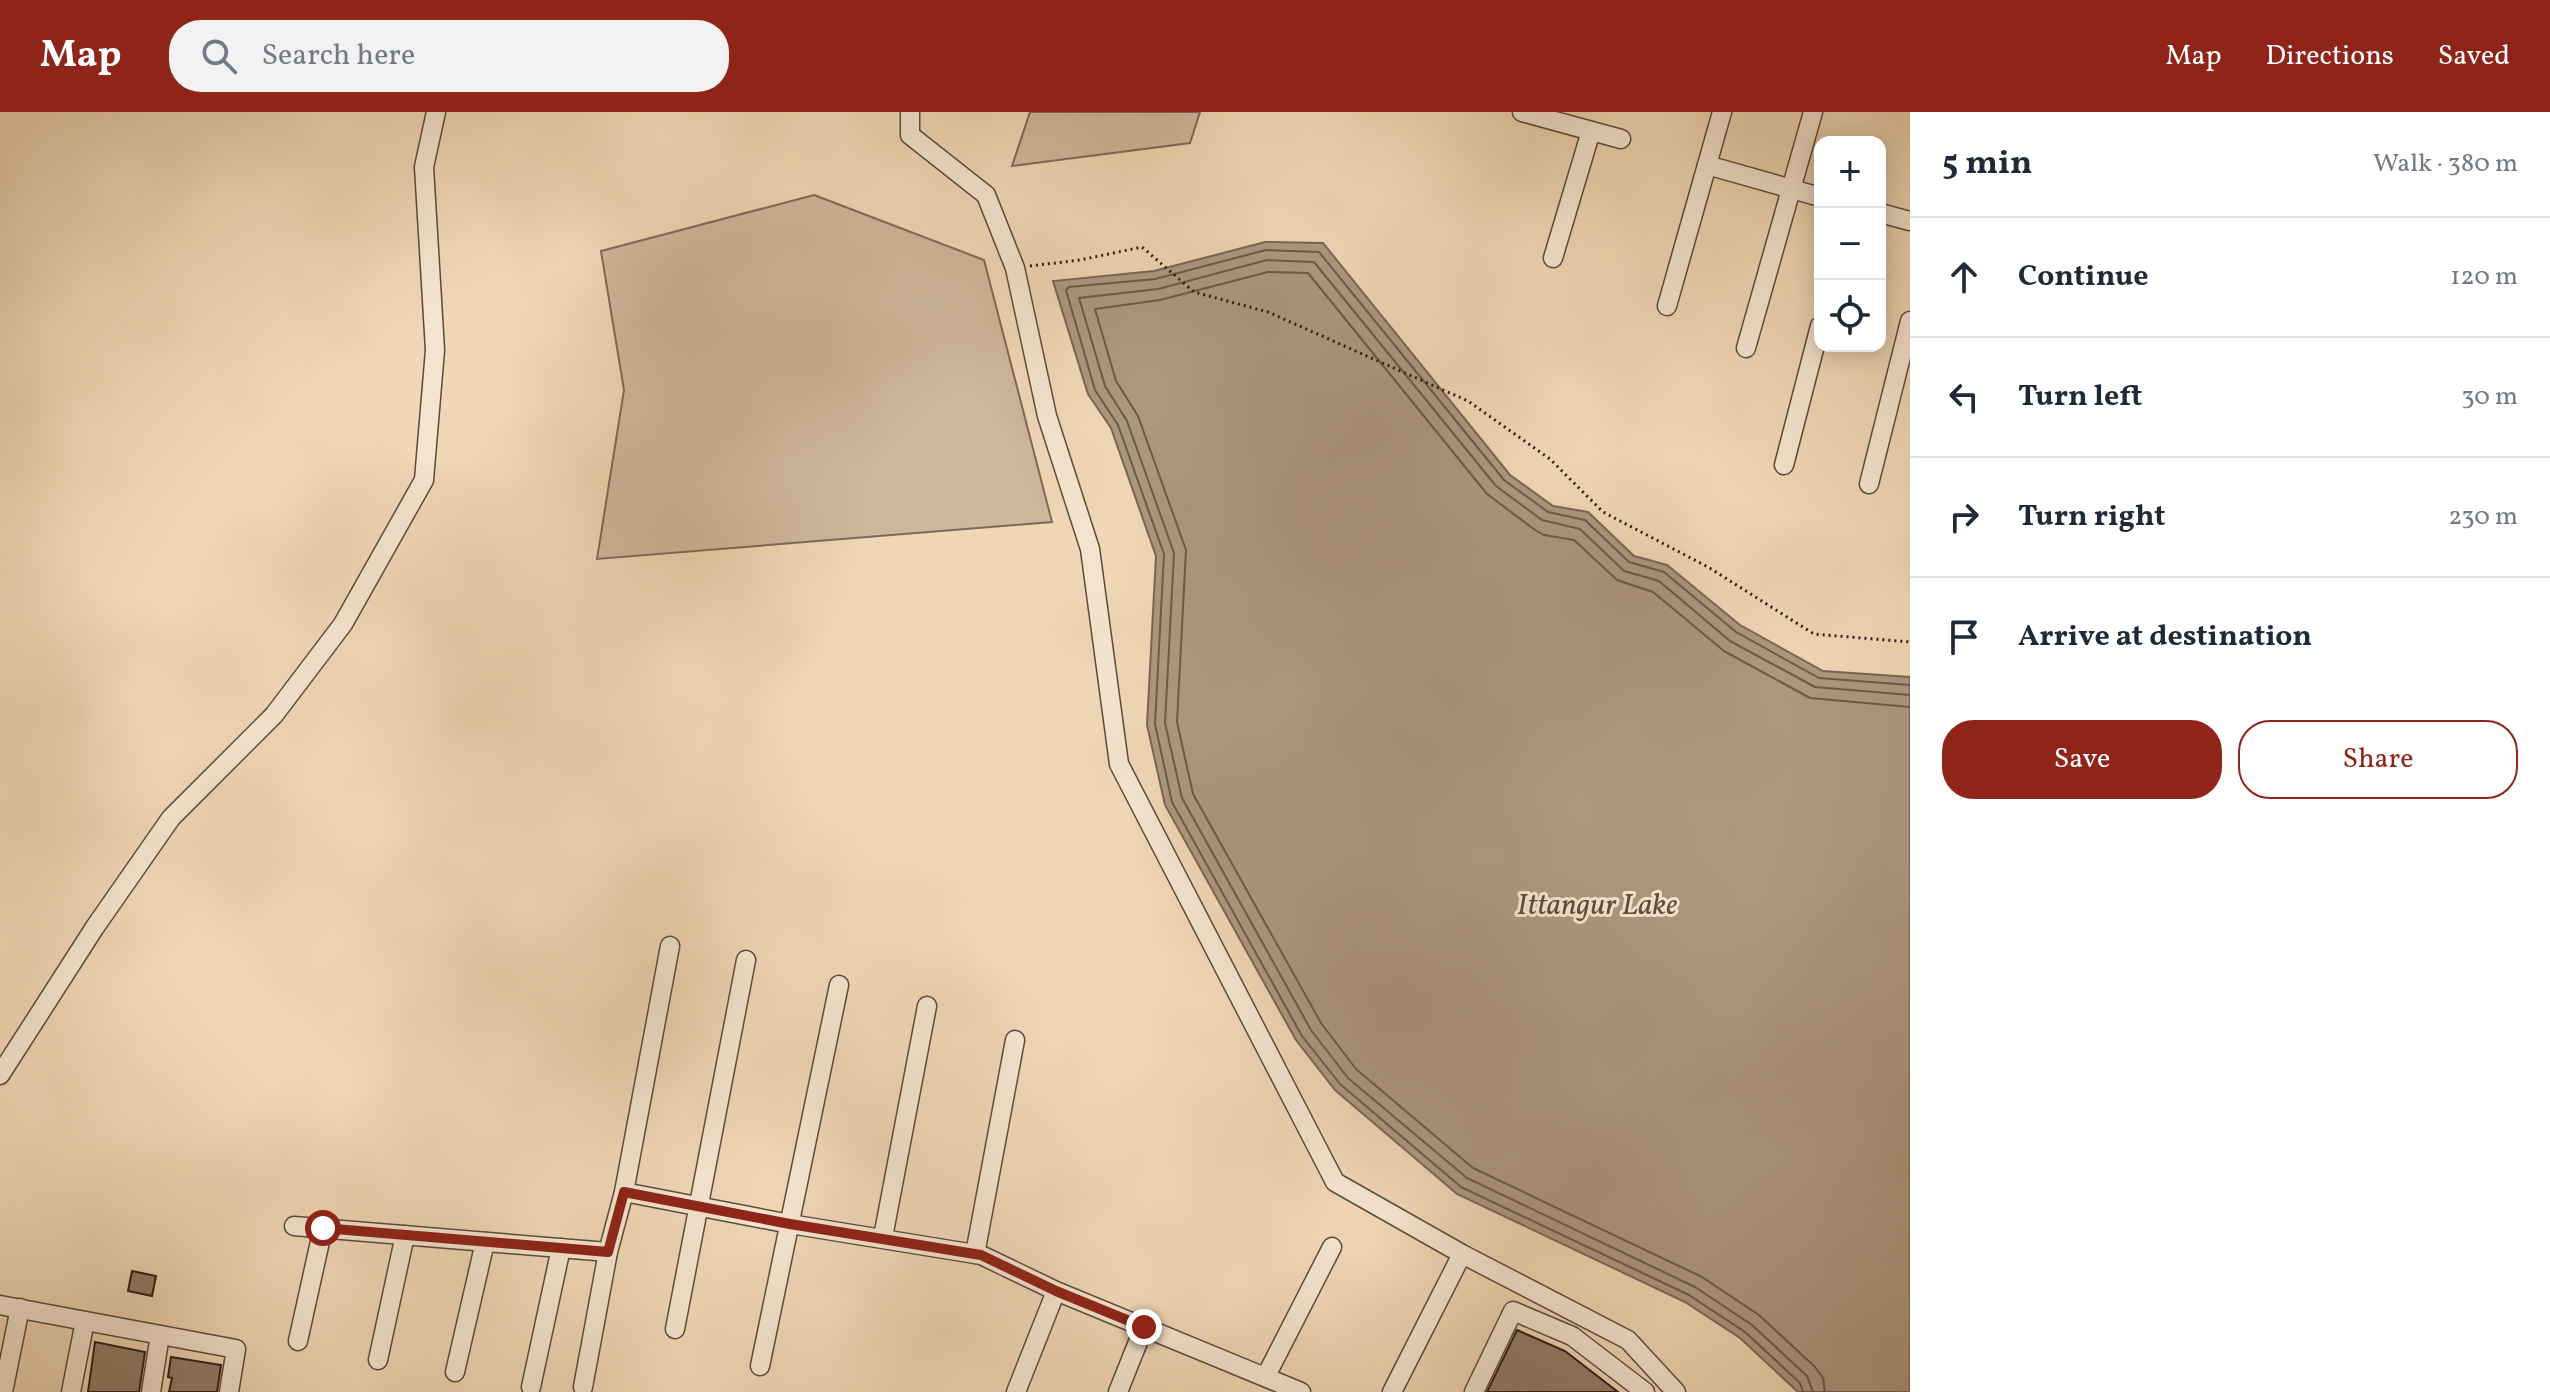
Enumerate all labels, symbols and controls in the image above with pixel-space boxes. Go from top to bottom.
search box [169,20,729,92]
text: Map [40,30,121,83]
icon: search [197,34,241,78]
text: Search here [261,35,415,77]
text: Map [2166,37,2222,76]
text: Directions [2266,37,2394,76]
text: Saved [2438,37,2510,76]
map controls [1814,136,1886,352]
button: + [1814,136,1886,208]
text: 5 min [1942,141,2032,188]
text: Walk · 380 m [2373,146,2518,182]
button: − [1814,208,1886,280]
icon: ahead [1942,255,1986,299]
text: Continue [2018,256,2149,298]
text: 120 m [2450,259,2518,295]
button: locate [1814,280,1886,352]
icon: left [1942,375,1986,419]
text: Turn left [2018,376,2142,418]
text: 30 m [2461,379,2518,415]
icon: right [1942,495,1986,539]
text: Turn right [2018,496,2166,538]
text: 230 m [2448,499,2518,535]
icon: arrive [1942,615,1986,659]
text: Arrive at destination [2018,616,2312,658]
button: Save [1942,720,2222,799]
button: Share [2238,720,2518,799]
water label: Ittangur Lake [1517,885,1677,927]
route start [305,1210,341,1246]
route end [1126,1309,1162,1345]

